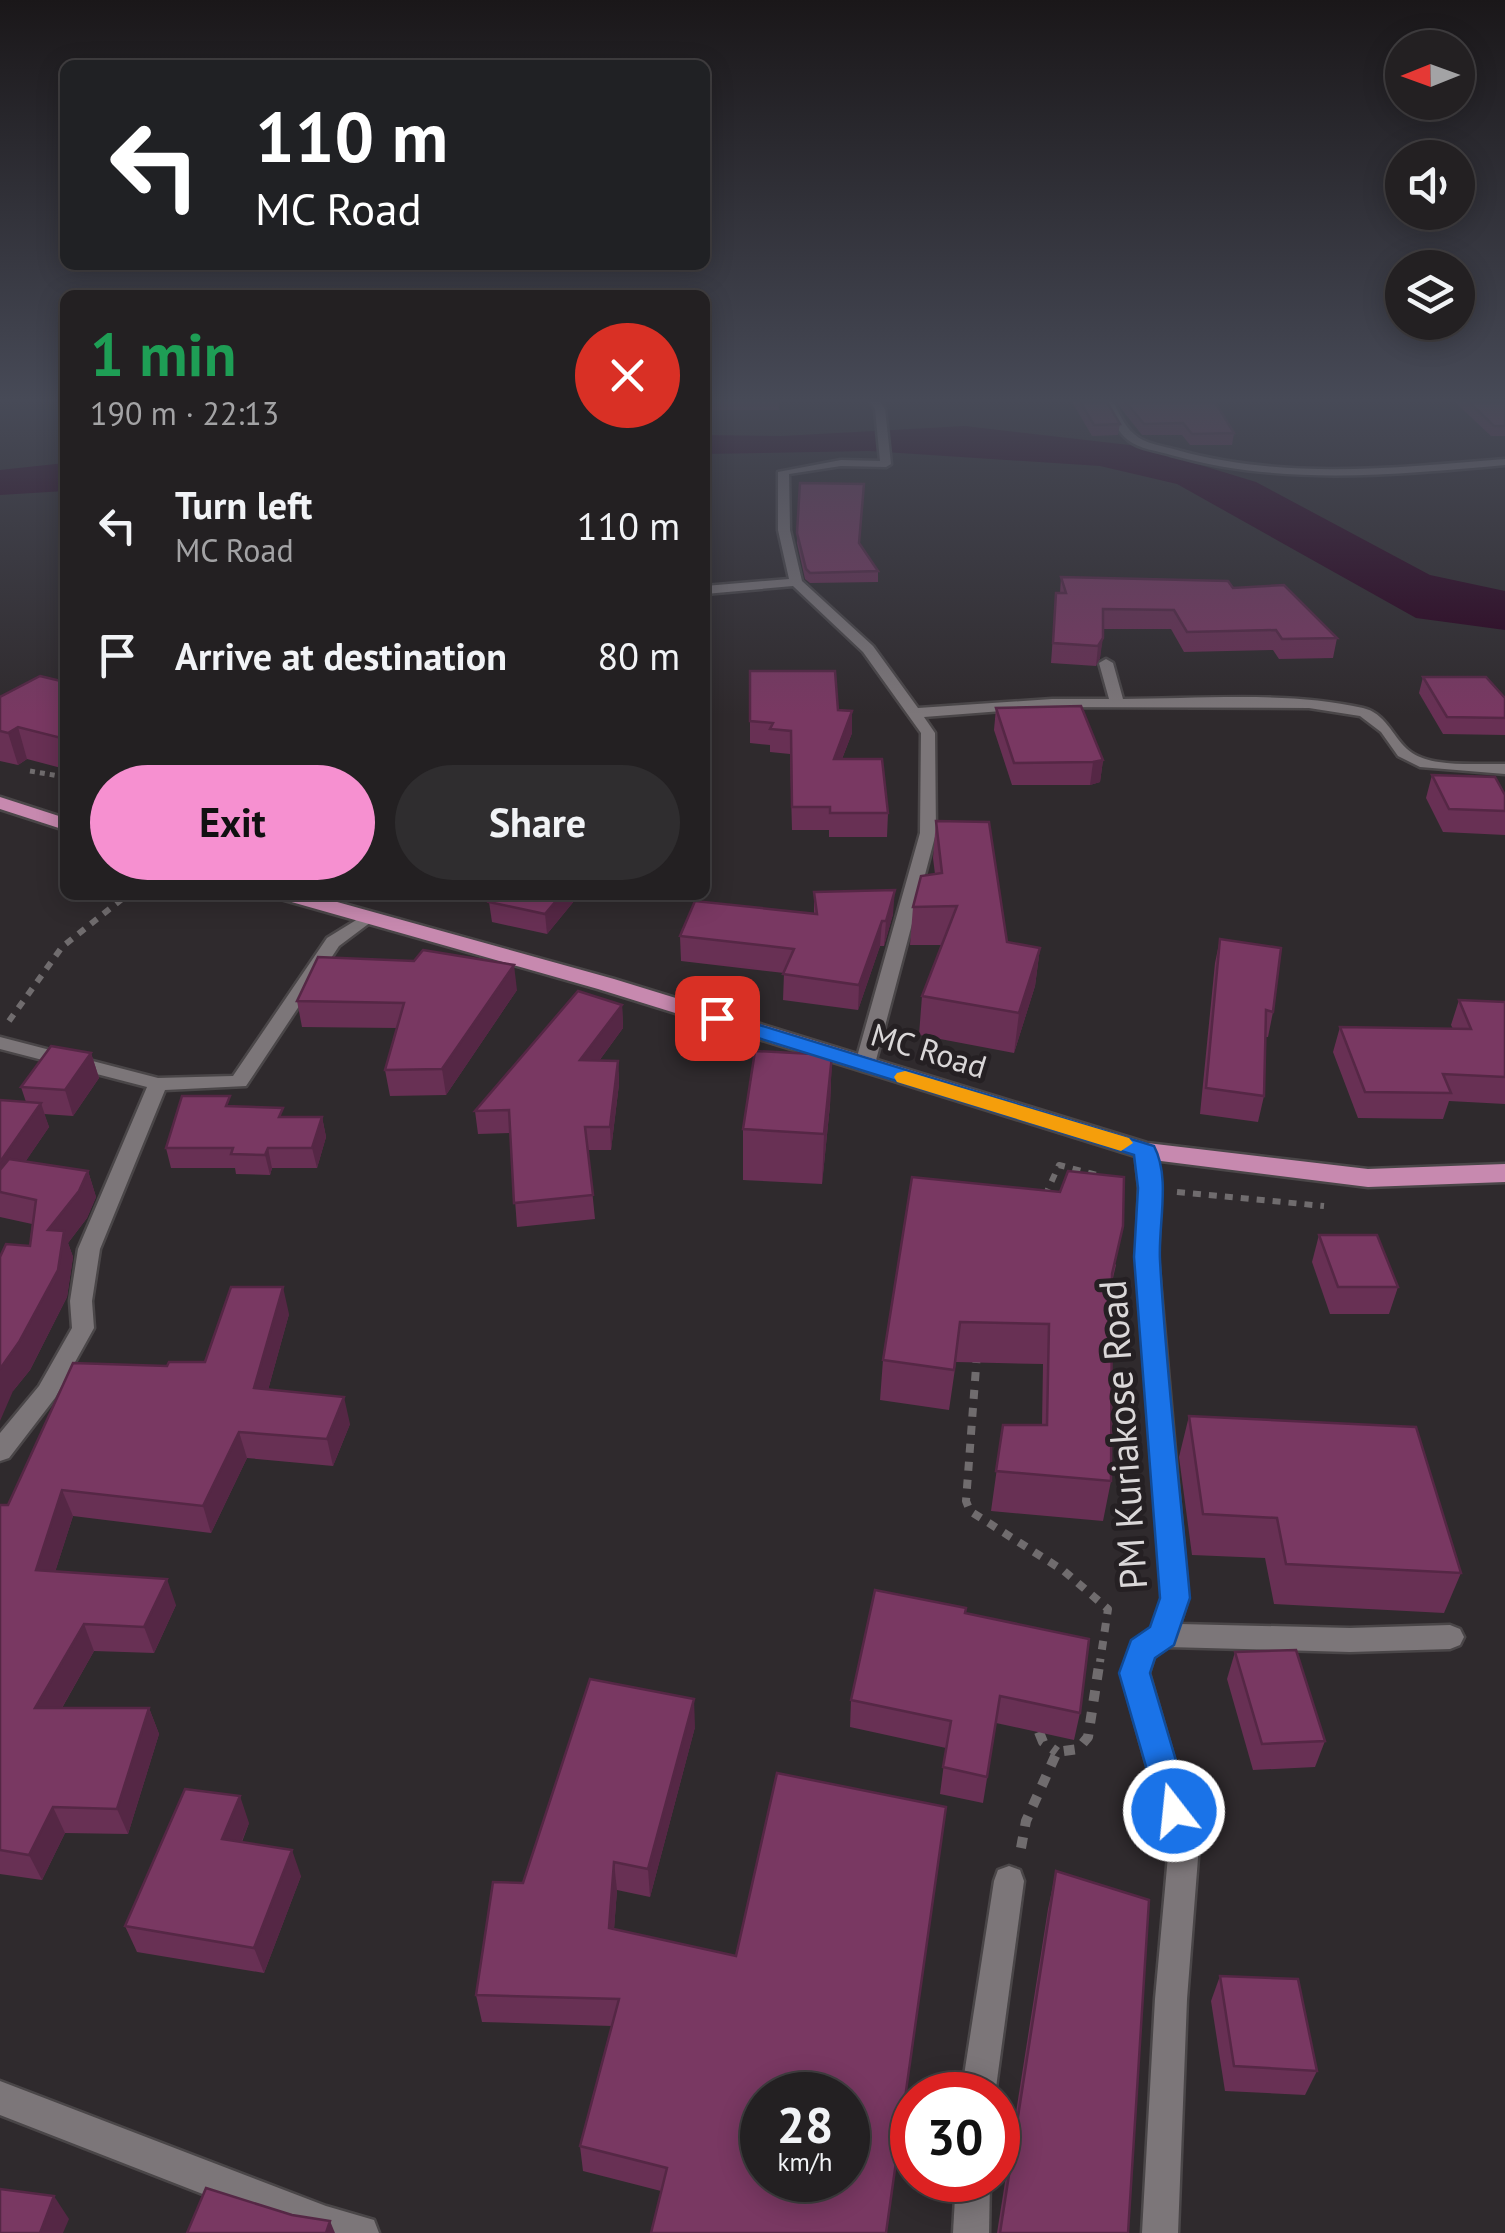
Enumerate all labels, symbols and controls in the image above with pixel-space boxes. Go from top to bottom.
north arrow [1385,30,1475,120]
map controls [1385,30,1475,340]
text: 110 m [255,91,448,181]
icon: left [90,100,220,230]
button: sound [1385,140,1475,230]
text: MC Road [255,179,422,237]
button: layers [1385,250,1475,340]
text: 1 min [90,315,236,393]
button: close [575,323,680,428]
text: 190 m · 22:13 [90,392,279,434]
text: Turn left [175,480,312,529]
icon: left [90,498,145,553]
text: 110 m [577,501,680,550]
text: MC Road [175,529,294,571]
icon: arrive [90,628,145,683]
text: Arrive at destination [175,631,507,680]
text: 80 m [598,631,680,680]
button: Exit [90,765,375,880]
button: Share [395,765,680,880]
pin [675,976,760,1061]
icon: arrive [690,991,745,1046]
street label: MC Road [866,1013,992,1087]
street label: PM Kuriakose Road [1087,1279,1157,1591]
position arrow [1122,1759,1226,1863]
speed limit sign: 30 [890,2072,1020,2202]
text: 28 [777,2092,833,2157]
text: km/h [778,2146,832,2178]

